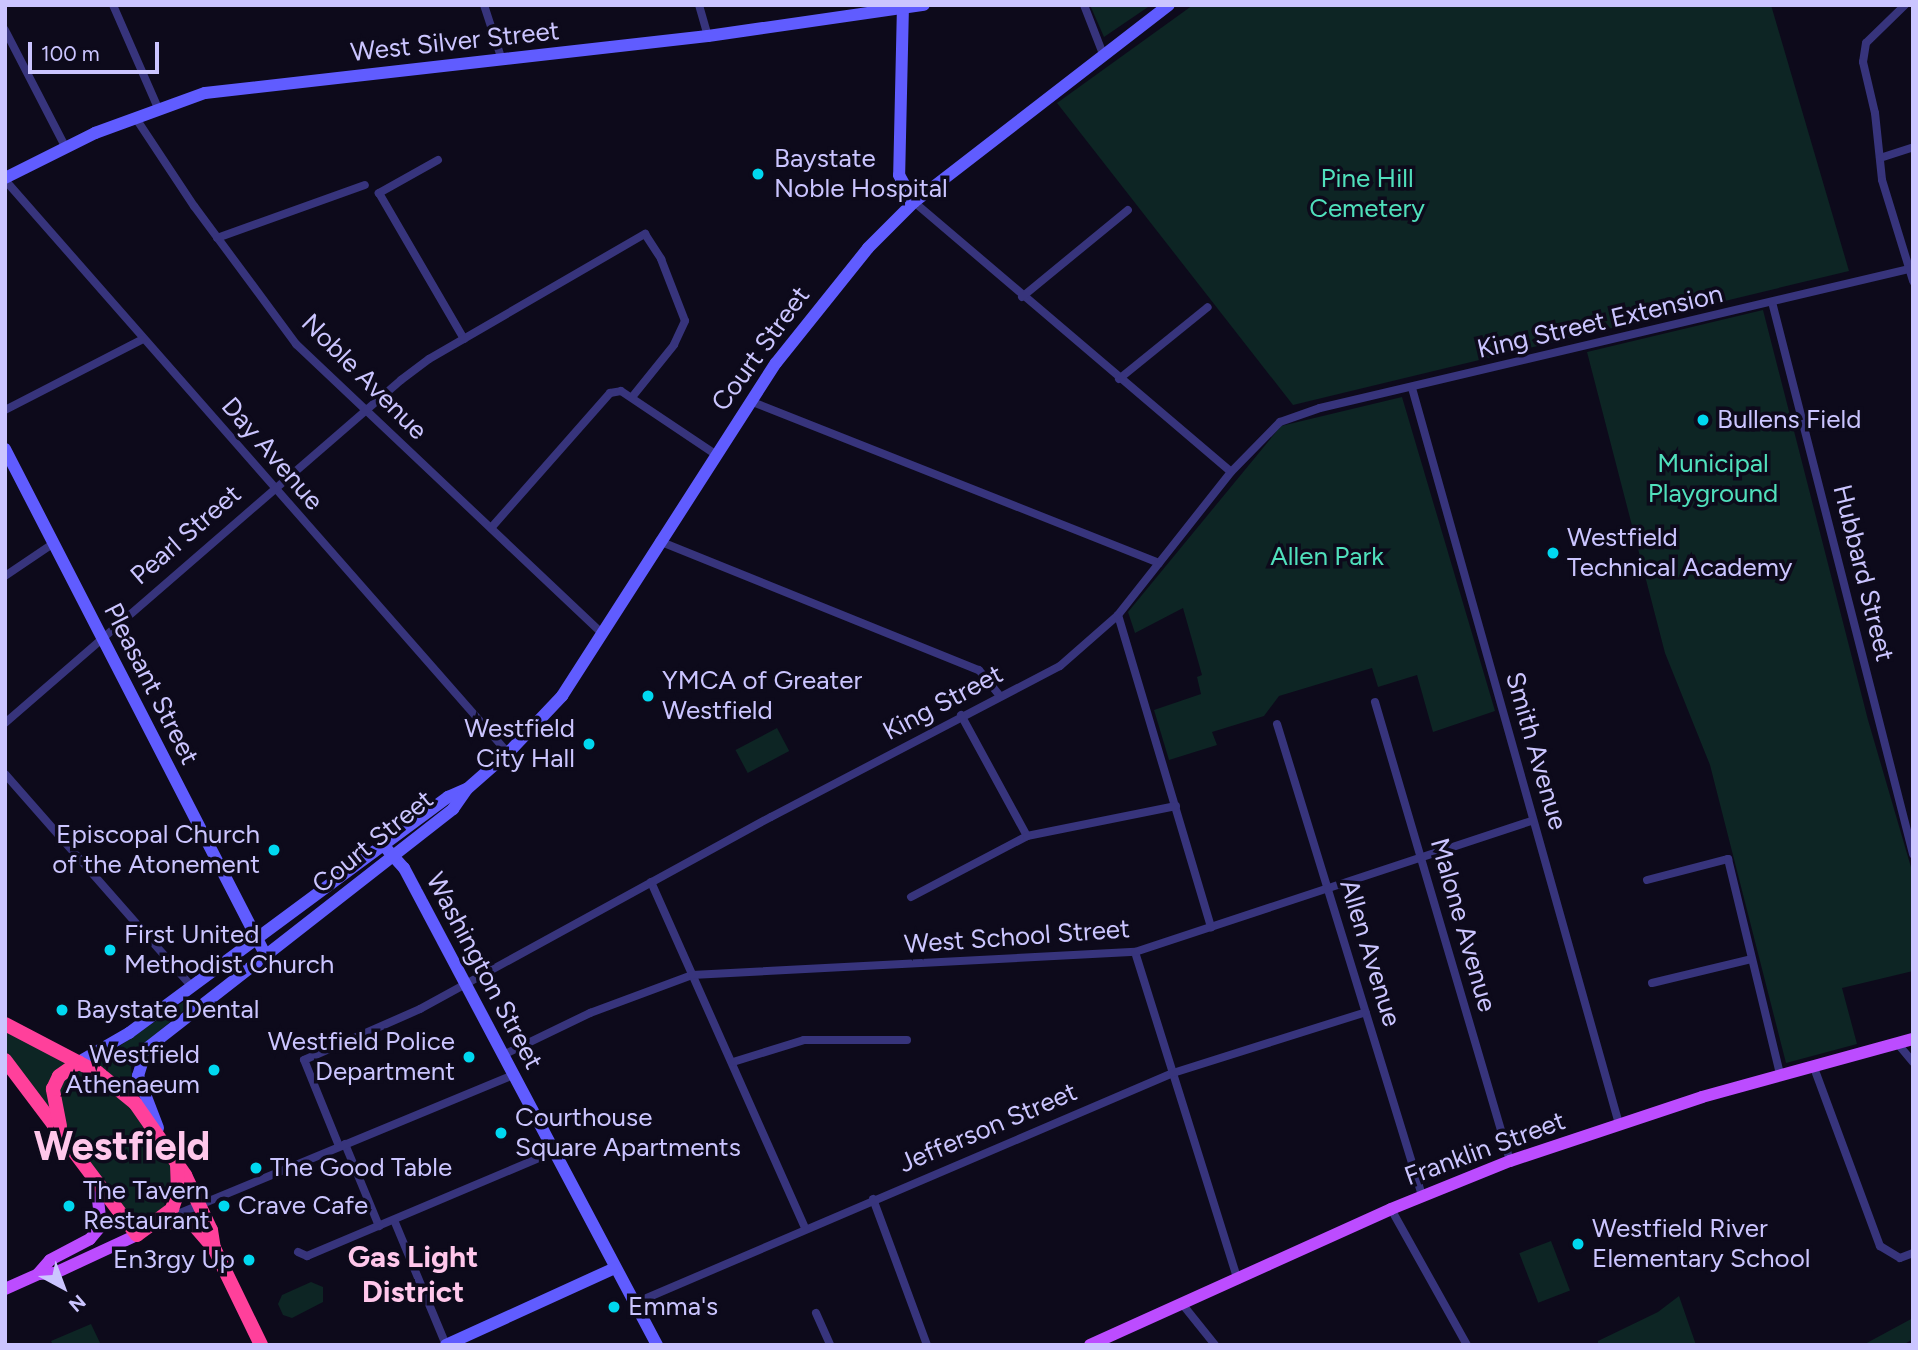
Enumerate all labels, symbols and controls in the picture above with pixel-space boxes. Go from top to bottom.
street label: West Silver Street [349,16,561,68]
scale bar [32,28,163,72]
text: 100 m [41,41,100,66]
place label: Baystate Noble Hospital [774,143,948,204]
park label: Pine Hill Cemetery [1309,163,1425,224]
marker: Baystate Noble Hospital [748,164,768,184]
street label: King Street Extension [1474,279,1726,365]
street label: Court Street [705,281,817,417]
street label: Noble Avenue [295,308,433,446]
street label: Day Avenue [215,391,329,517]
place label: Bullens Field [1717,404,1861,436]
marker: Bullens Field [1695,412,1711,428]
park label: Municipal Playground [1648,448,1778,510]
street label: Pearl Street [124,479,248,591]
street label: Hubbard Street [1826,481,1900,665]
place label: Westfield Technical Academy [1567,522,1792,584]
park label: Allen Park [1270,541,1384,573]
marker: Westfield Technical Academy [1545,545,1561,561]
street label: Pleasant Street [97,598,205,770]
street label: King Street [878,659,1008,747]
place label: YMCA of Greater Westfield [662,665,862,726]
street label: Smith Avenue [1499,668,1573,834]
marker: YMCA of Greater Westfield [640,688,656,704]
place label: Westfield City Hall [464,713,575,774]
marker: Westfield City Hall [581,736,597,752]
street label: Court Street [306,784,440,900]
place label: Episcopal Church of the Atonement [52,819,260,880]
street label: Malone Avenue [1423,835,1503,1015]
marker: Episcopal Church of the Atonement [266,842,282,858]
street label: Washington Street [419,867,549,1075]
street label: Allen Avenue [1333,876,1407,1030]
street label: West School Street [903,914,1131,960]
place label: First United Methodist Church [124,919,334,981]
marker: First United Methodist Church [102,942,118,958]
place label: Baystate Dental [76,994,259,1026]
marker: Baystate Dental [54,1002,70,1018]
place label: Westfield Police Department [268,1026,455,1088]
place label: Westfield Athenaeum [65,1039,200,1100]
marker: Westfield Police Department [461,1049,477,1065]
marker: Westfield Athenaeum [206,1062,222,1078]
street label: Jefferson Street [894,1076,1082,1180]
place label: Courthouse Square Apartments [515,1102,741,1164]
street label: Franklin Street [1400,1106,1570,1192]
district label: Westfield [34,1122,210,1170]
marker: Courthouse Square Apartments [493,1125,509,1141]
place label: The Good Table [270,1152,452,1184]
marker: The Good Table [248,1160,264,1176]
place label: The Tavern Restaurant [83,1175,210,1236]
place label: Crave Cafe [238,1190,368,1222]
marker: The Tavern Restaurant [61,1198,77,1214]
marker: Crave Cafe [216,1198,232,1214]
place label: Westfield River Elementary School [1592,1213,1810,1274]
marker: Westfield River Elementary School [1570,1236,1586,1252]
district label: Gas Light District [348,1239,478,1310]
place label: En3rgy Up [113,1244,235,1276]
north arrow [28,1252,98,1322]
marker: En3rgy Up [241,1252,257,1268]
text: N [64,1290,90,1317]
place label: Emma's [628,1291,718,1323]
marker: Emma's [606,1299,622,1315]

